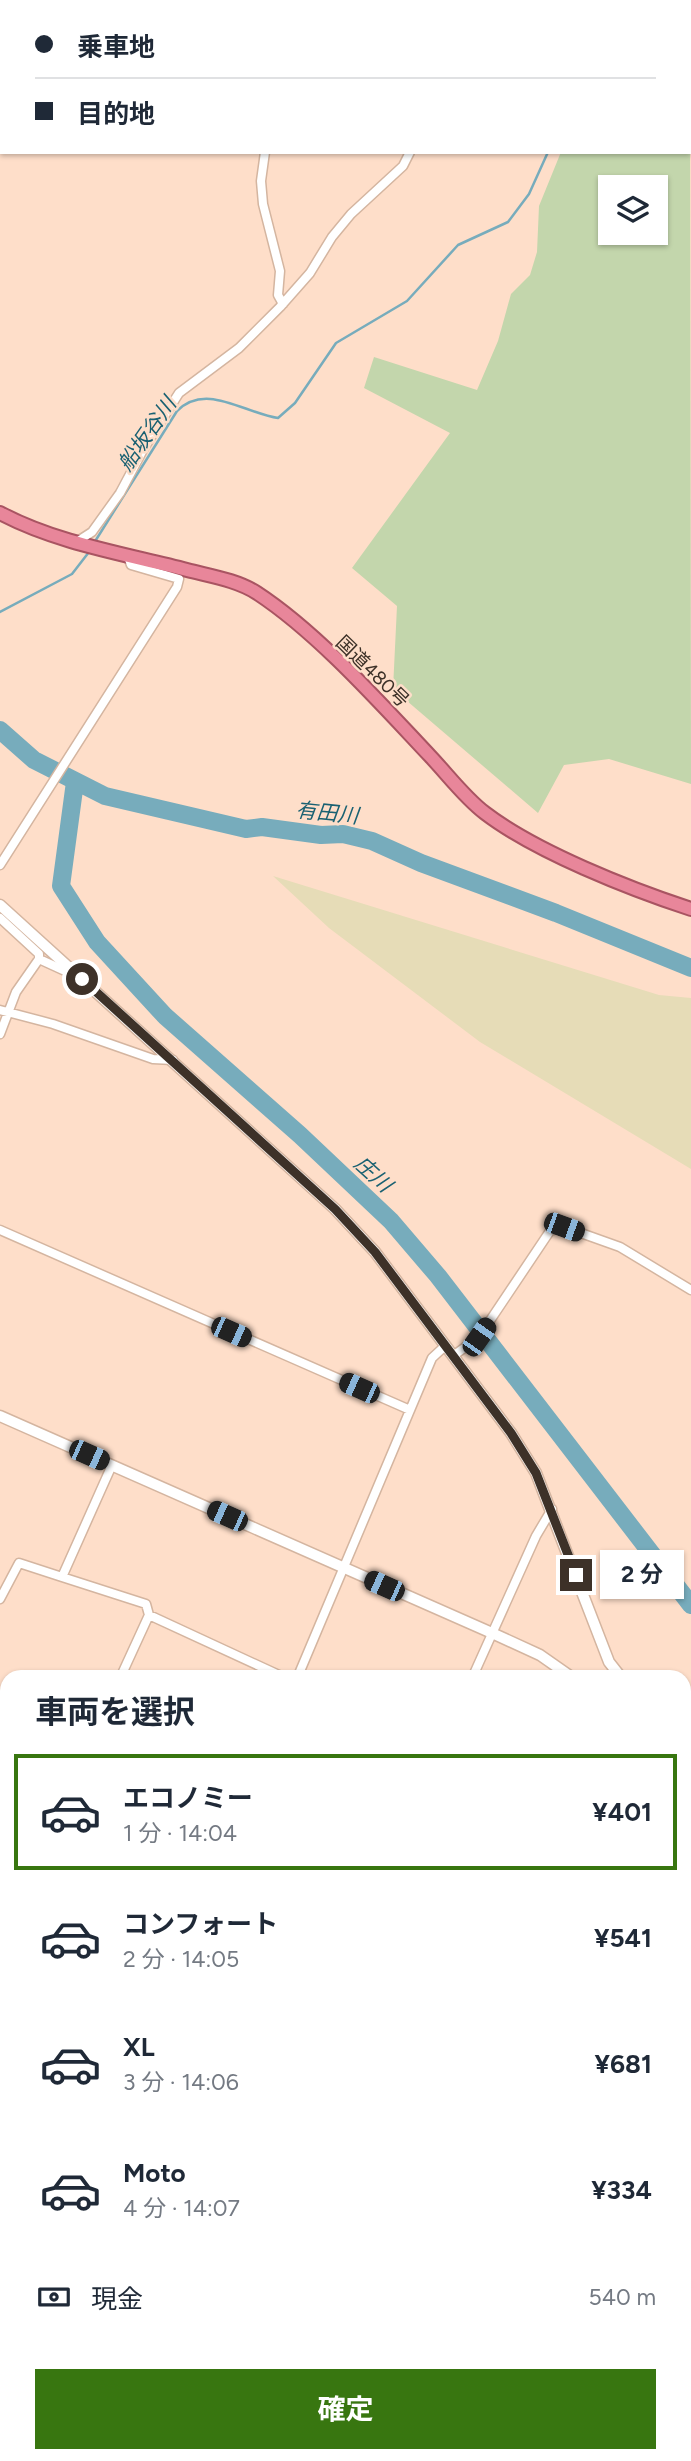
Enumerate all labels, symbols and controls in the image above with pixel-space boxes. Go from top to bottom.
text: 乗車地 [77,31,155,63]
text: 目的地 [77,98,155,130]
map controls [598,175,668,245]
button: layers [598,175,668,245]
water label: 船坂谷川 [112,391,182,475]
street label: 国道480号 [331,631,414,712]
water label: 有田川 [294,797,362,828]
route start [66,963,98,995]
water label: 庄川 [349,1150,399,1198]
car [541,1210,588,1244]
car [208,1314,255,1350]
car [459,1314,500,1360]
car [336,1370,383,1406]
car [66,1437,113,1473]
car [204,1498,251,1534]
callout: 2 分 [600,1550,684,1600]
route end [560,1559,592,1591]
text: 2 分 [621,1560,663,1588]
car [361,1568,408,1604]
text: 車両を選択 [35,1693,195,1731]
icon: car [39,1781,102,1844]
text: エコノミー [123,1782,253,1814]
text: ¥401 [592,1796,652,1828]
text: 1 分 · 14:04 [123,1819,237,1847]
icon: car [39,1907,102,1970]
text: コンフォート [123,1908,278,1940]
text: ¥541 [594,1922,652,1954]
text: 2 分 · 14:05 [123,1945,239,1973]
text: XL [123,2031,155,2063]
icon: car [39,2033,102,2096]
text: ¥681 [595,2048,652,2080]
text: 3 分 · 14:06 [123,2068,239,2096]
text: Moto [123,2157,186,2189]
icon: car [39,2159,102,2222]
text: ¥334 [591,2174,652,2206]
text: 4 分 · 14:07 [123,2194,240,2222]
icon: cash [35,2278,73,2316]
text: 現金 [91,2283,143,2315]
text: 540 m [588,2283,656,2311]
button: 確定 [35,2369,656,2449]

